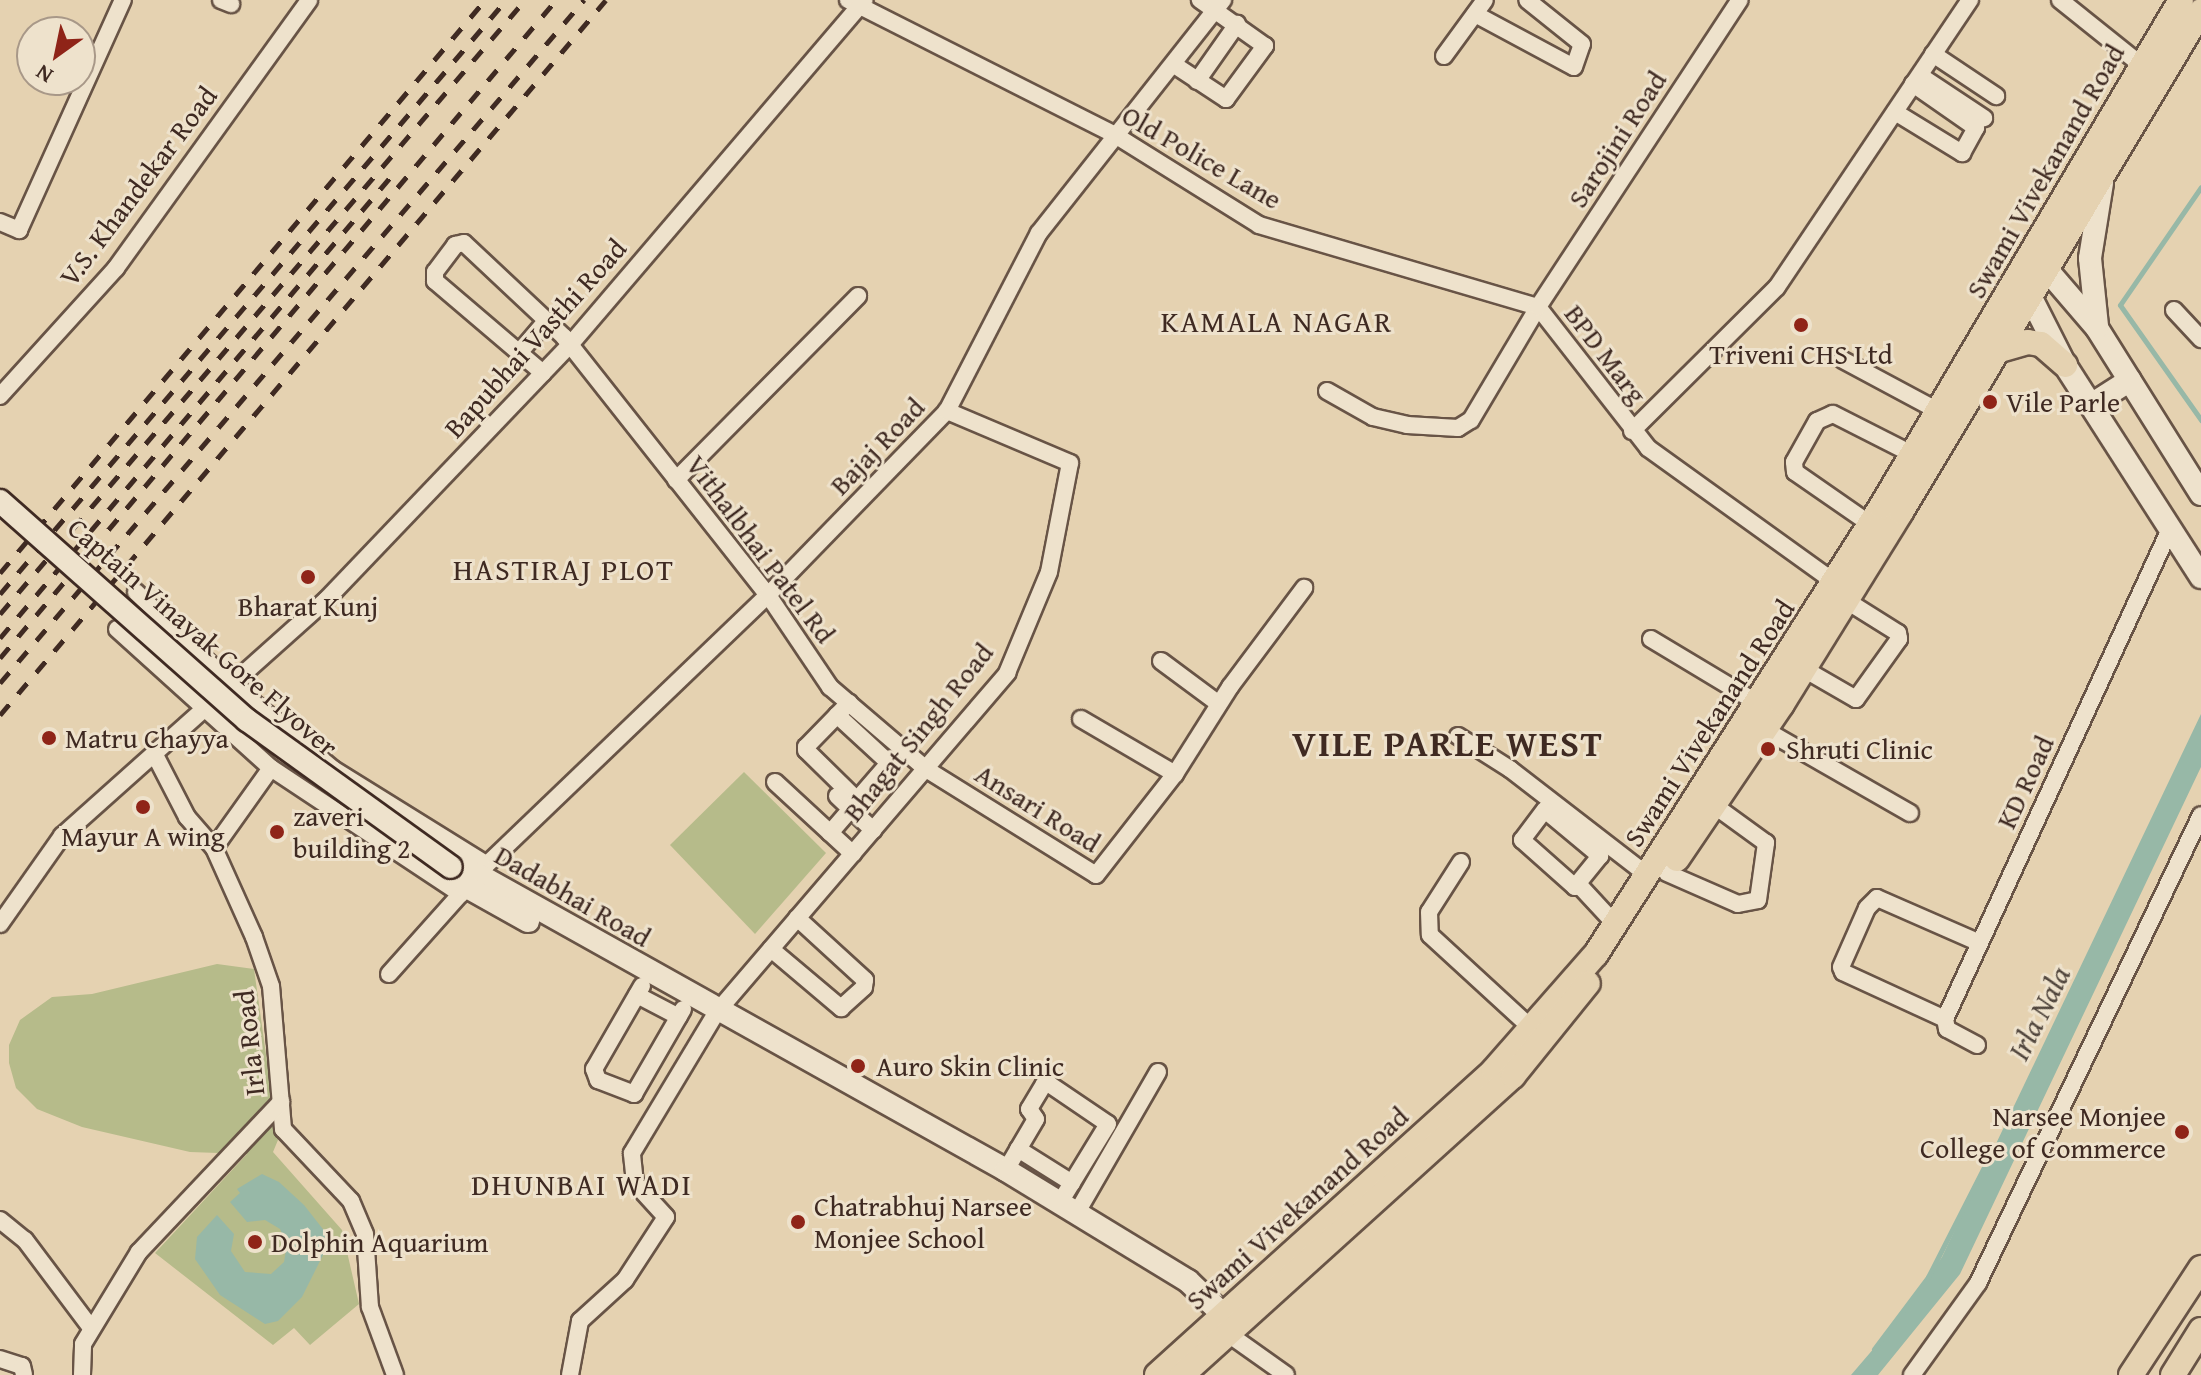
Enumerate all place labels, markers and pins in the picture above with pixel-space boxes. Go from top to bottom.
marker: Triveni CHS Ltd [1792,316,1810,334]
place label: Triveni CHS Ltd [1709,337,1893,371]
place label: Vile Parle [2006,385,2120,419]
marker: Vile Parle [1981,393,1999,411]
marker: Bharat Kunj [299,568,317,586]
place label: Bharat Kunj [238,589,378,623]
place label: Matru Chayya [65,721,229,755]
marker: Matru Chayya [40,729,58,747]
place label: Shruti Clinic [1786,732,1933,766]
marker: Shruti Clinic [1757,738,1779,760]
marker: Mayur A wing [134,798,152,816]
place label: zaveri building 2 [293,799,410,865]
place label: Mayur A wing [61,819,225,853]
marker: zaveri building 2 [268,823,286,841]
place label: Auro Skin Clinic [876,1049,1064,1083]
marker: Auro Skin Clinic [847,1055,869,1077]
place label: Narsee Monjee College of Commerce [1920,1099,2166,1165]
marker: Narsee Monjee College of Commerce [2173,1123,2191,1141]
place label: Chatrabhuj Narsee Monjee School [814,1189,1032,1255]
marker: Chatrabhuj Narsee Monjee School [789,1213,807,1231]
place label: Dolphin Aquarium [271,1225,488,1259]
marker: Dolphin Aquarium [246,1233,264,1251]

